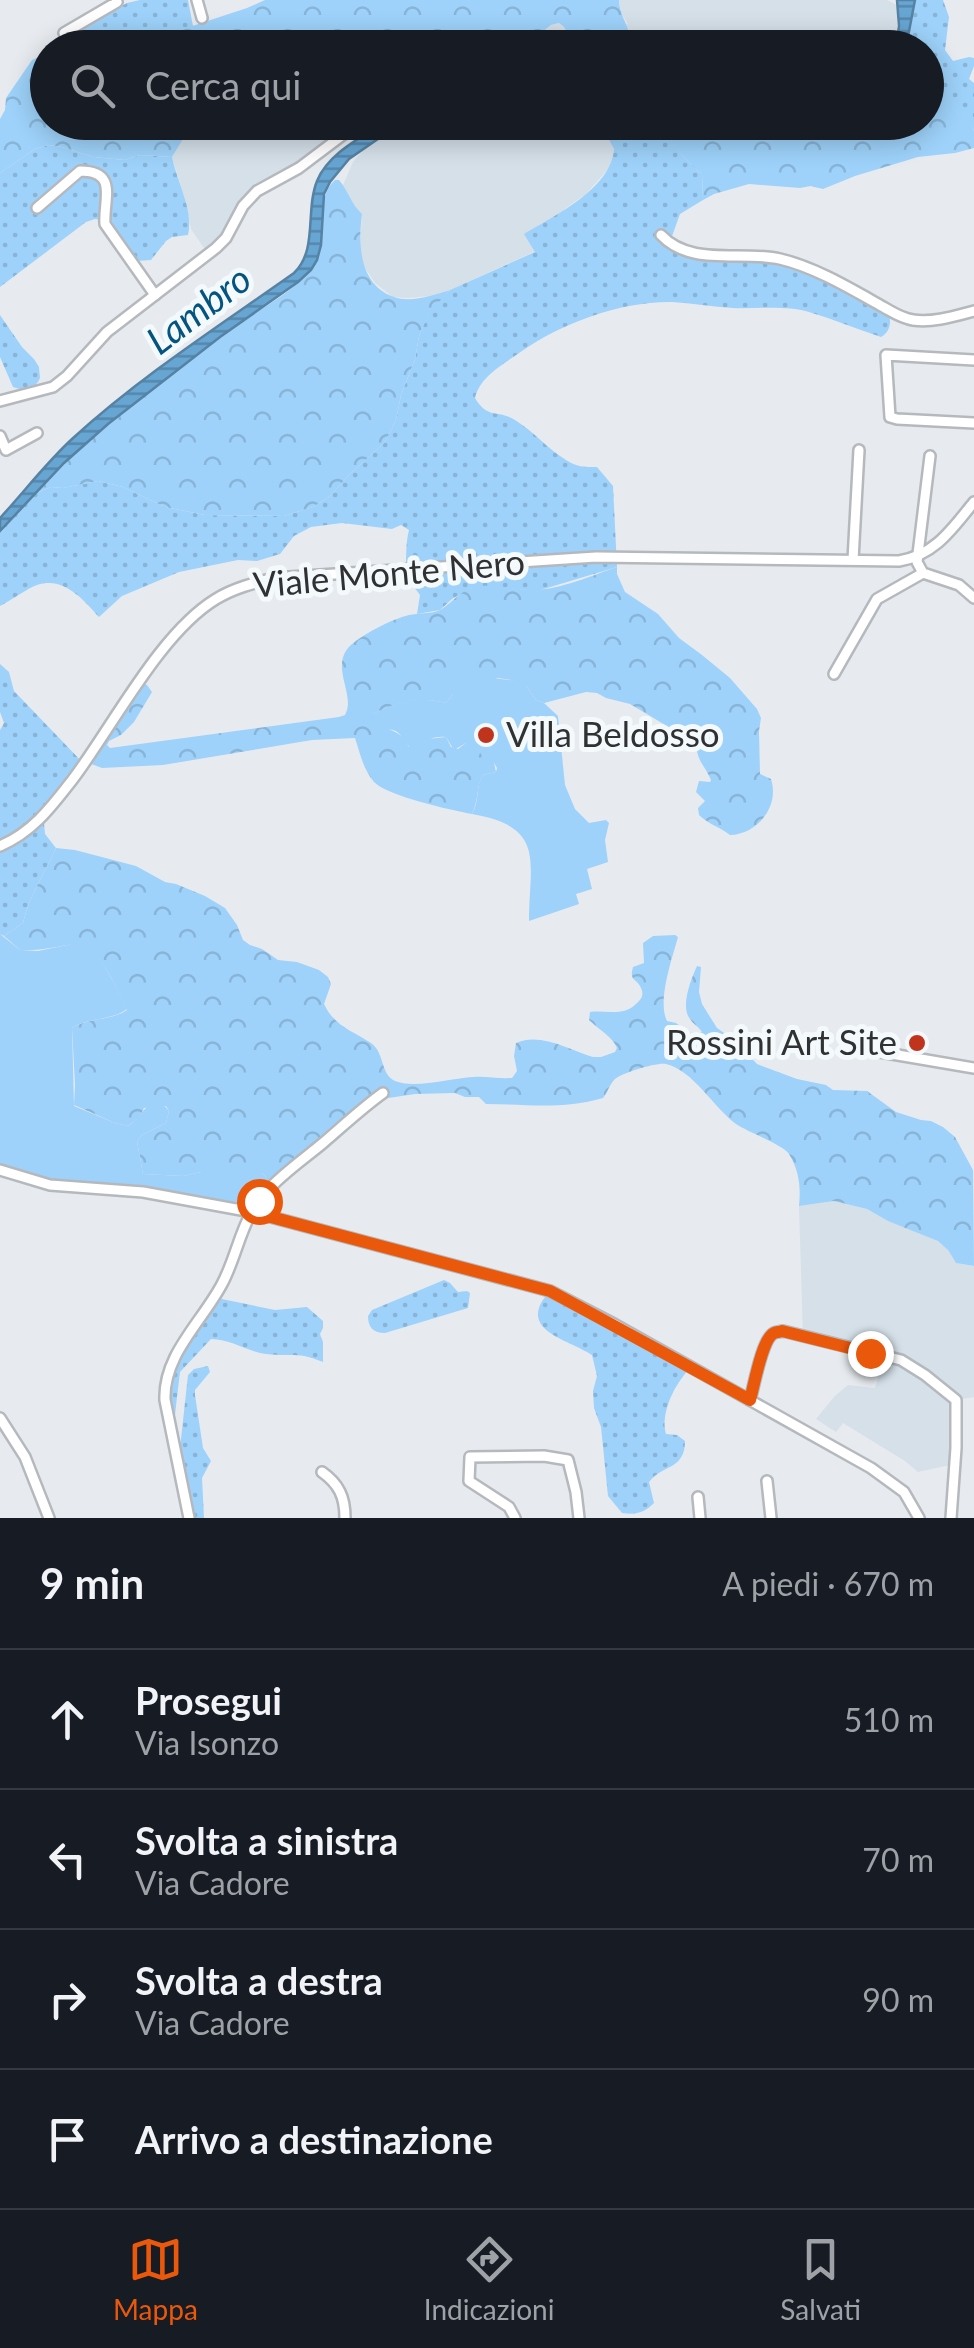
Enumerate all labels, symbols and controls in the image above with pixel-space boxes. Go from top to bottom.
search box [30,30,944,140]
icon: search [65,58,120,113]
text: Cerca qui [145,62,301,108]
water label: Lambro [137,254,259,363]
street label: Viale Monte Nero [251,539,526,605]
place label: Villa Beldosso [506,712,720,754]
marker: Villa Beldosso [475,724,497,746]
place label: Rossini Art Site [666,1020,897,1062]
marker: Rossini Art Site [906,1032,928,1054]
route start [237,1179,283,1225]
route end [848,1331,894,1377]
text: 9 min [40,1558,144,1608]
text: A piedi · 670 m [722,1564,934,1603]
text: Prosegui [135,1677,282,1723]
icon: ahead [40,1692,95,1747]
text: 510 m [844,1700,934,1739]
text: Via Isonzo [135,1723,279,1762]
text: Svolta a sinistra [135,1817,398,1863]
icon: left [40,1832,95,1887]
text: 70 m [862,1840,934,1879]
text: Via Cadore [135,1863,290,1902]
text: Svolta a destra [135,1957,383,2003]
icon: right [40,1972,95,2027]
text: 90 m [862,1980,934,2019]
text: Via Cadore [135,2003,290,2042]
icon: arrive [40,2112,95,2167]
text: Arrivo a destinazione [135,2116,493,2162]
tab: Mappa [113,2232,198,2326]
tab: Indicazioni [424,2232,554,2326]
tab: Salvati [780,2232,861,2326]

